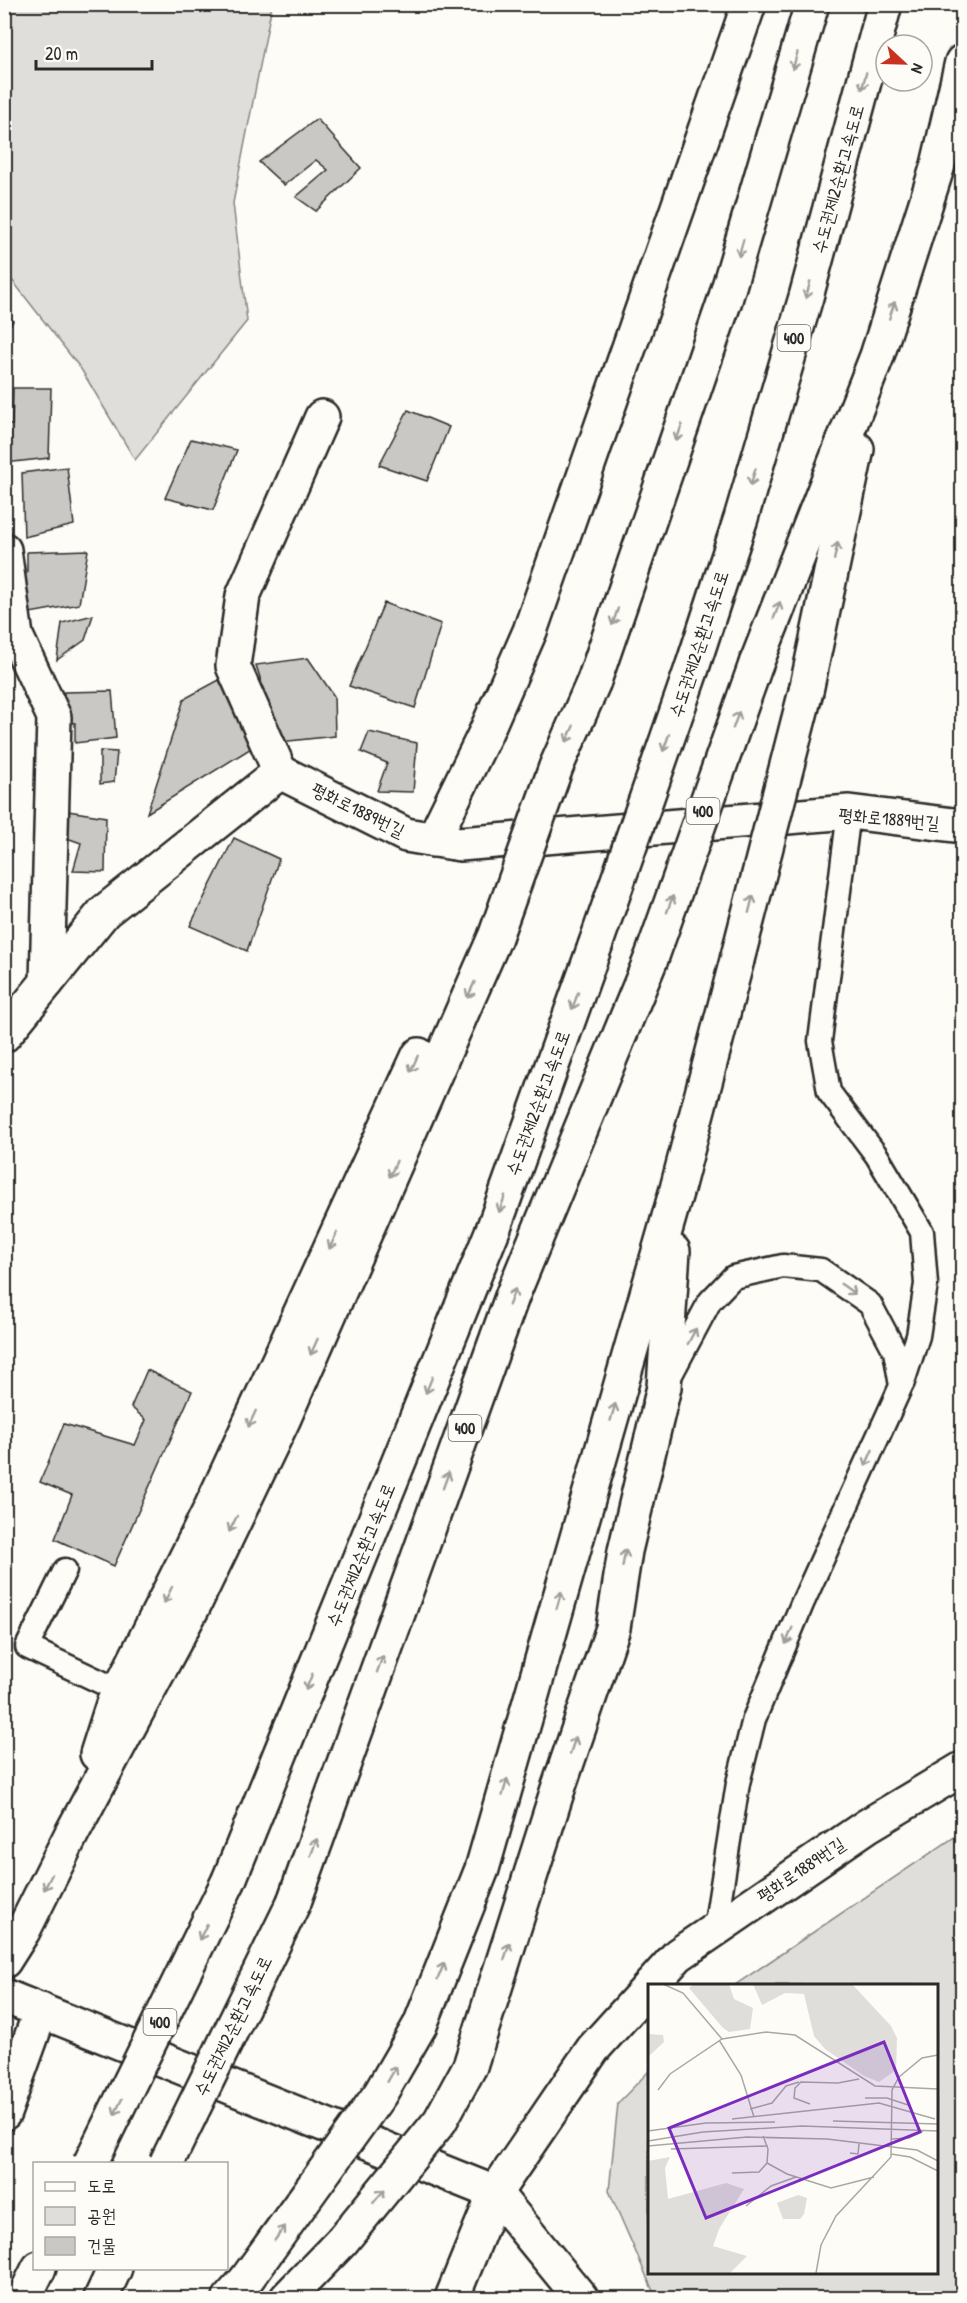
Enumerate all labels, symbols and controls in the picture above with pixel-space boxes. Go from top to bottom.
scale bar [36,33,152,71]
north arrow [874,33,934,93]
text: 20 m [45,41,78,66]
one-way arrow [789,51,800,70]
text: N [906,61,930,77]
one-way arrow [858,71,870,90]
street label: 수도권제2순환고속도로 [806,102,869,256]
one-way arrow [734,238,746,257]
one-way arrow [802,280,814,299]
one-way arrow [887,301,898,320]
road number: 400 [778,325,810,351]
one-way arrow [673,423,684,442]
one-way arrow [747,467,758,486]
one-way arrow [830,542,842,561]
street label: 수도권제2순환고속도로 [663,567,734,721]
one-way arrow [773,601,784,619]
one-way arrow [609,607,620,626]
one-way arrow [731,711,742,730]
one-way arrow [564,725,575,743]
one-way arrow [660,733,671,752]
street label: 평화로1889번길 [307,776,410,843]
road number: 400 [686,798,720,824]
street label: 평화로1889번길 [838,802,941,835]
one-way arrow [666,895,677,914]
one-way arrow [746,895,758,914]
one-way arrow [465,981,477,999]
one-way arrow [568,991,579,1009]
street label: 수도권제2순환고속도로 [500,1027,575,1179]
one-way arrow [408,1055,420,1073]
one-way arrow [387,1159,398,1178]
one-way arrow [495,1194,506,1213]
one-way arrow [327,1232,339,1250]
one-way arrow [839,1283,856,1295]
one-way arrow [508,1288,519,1307]
one-way arrow [686,1327,698,1345]
one-way arrow [308,1338,320,1356]
one-way arrow [423,1375,434,1394]
one-way arrow [608,1403,619,1422]
one-way arrow [245,1409,257,1427]
road number: 400 [448,1415,482,1441]
one-way arrow [862,1449,874,1467]
one-way arrow [441,1472,452,1490]
street label: 수도권제2순환고속도로 [320,1479,401,1631]
one-way arrow [226,1515,238,1533]
one-way arrow [619,1548,630,1568]
one-way arrow [161,1585,173,1603]
one-way arrow [554,1590,565,1609]
one-way arrow [783,1626,794,1645]
one-way arrow [375,1655,386,1674]
one-way arrow [303,1673,314,1691]
one-way arrow [569,1736,580,1755]
one-way arrow [500,1778,511,1797]
street label: 평화로1889번길 [752,1831,850,1908]
one-way arrow [309,1838,320,1857]
one-way arrow [41,1872,53,1890]
one-way arrow [197,1923,209,1941]
one-way arrow [502,1942,513,1961]
street label: 수도권제2순환고속도로 [188,1951,277,2100]
one-way arrow [436,1962,447,1981]
inset map [648,1984,937,2273]
road number: 400 [144,2009,176,2035]
one-way arrow [387,2065,398,2083]
one-way arrow [111,2098,123,2116]
legend [33,2162,228,2270]
text: 도로 [87,2173,116,2198]
one-way arrow [373,2188,386,2204]
text: 공원 [87,2203,116,2228]
one-way arrow [274,2225,286,2241]
text: 건물 [87,2233,116,2258]

